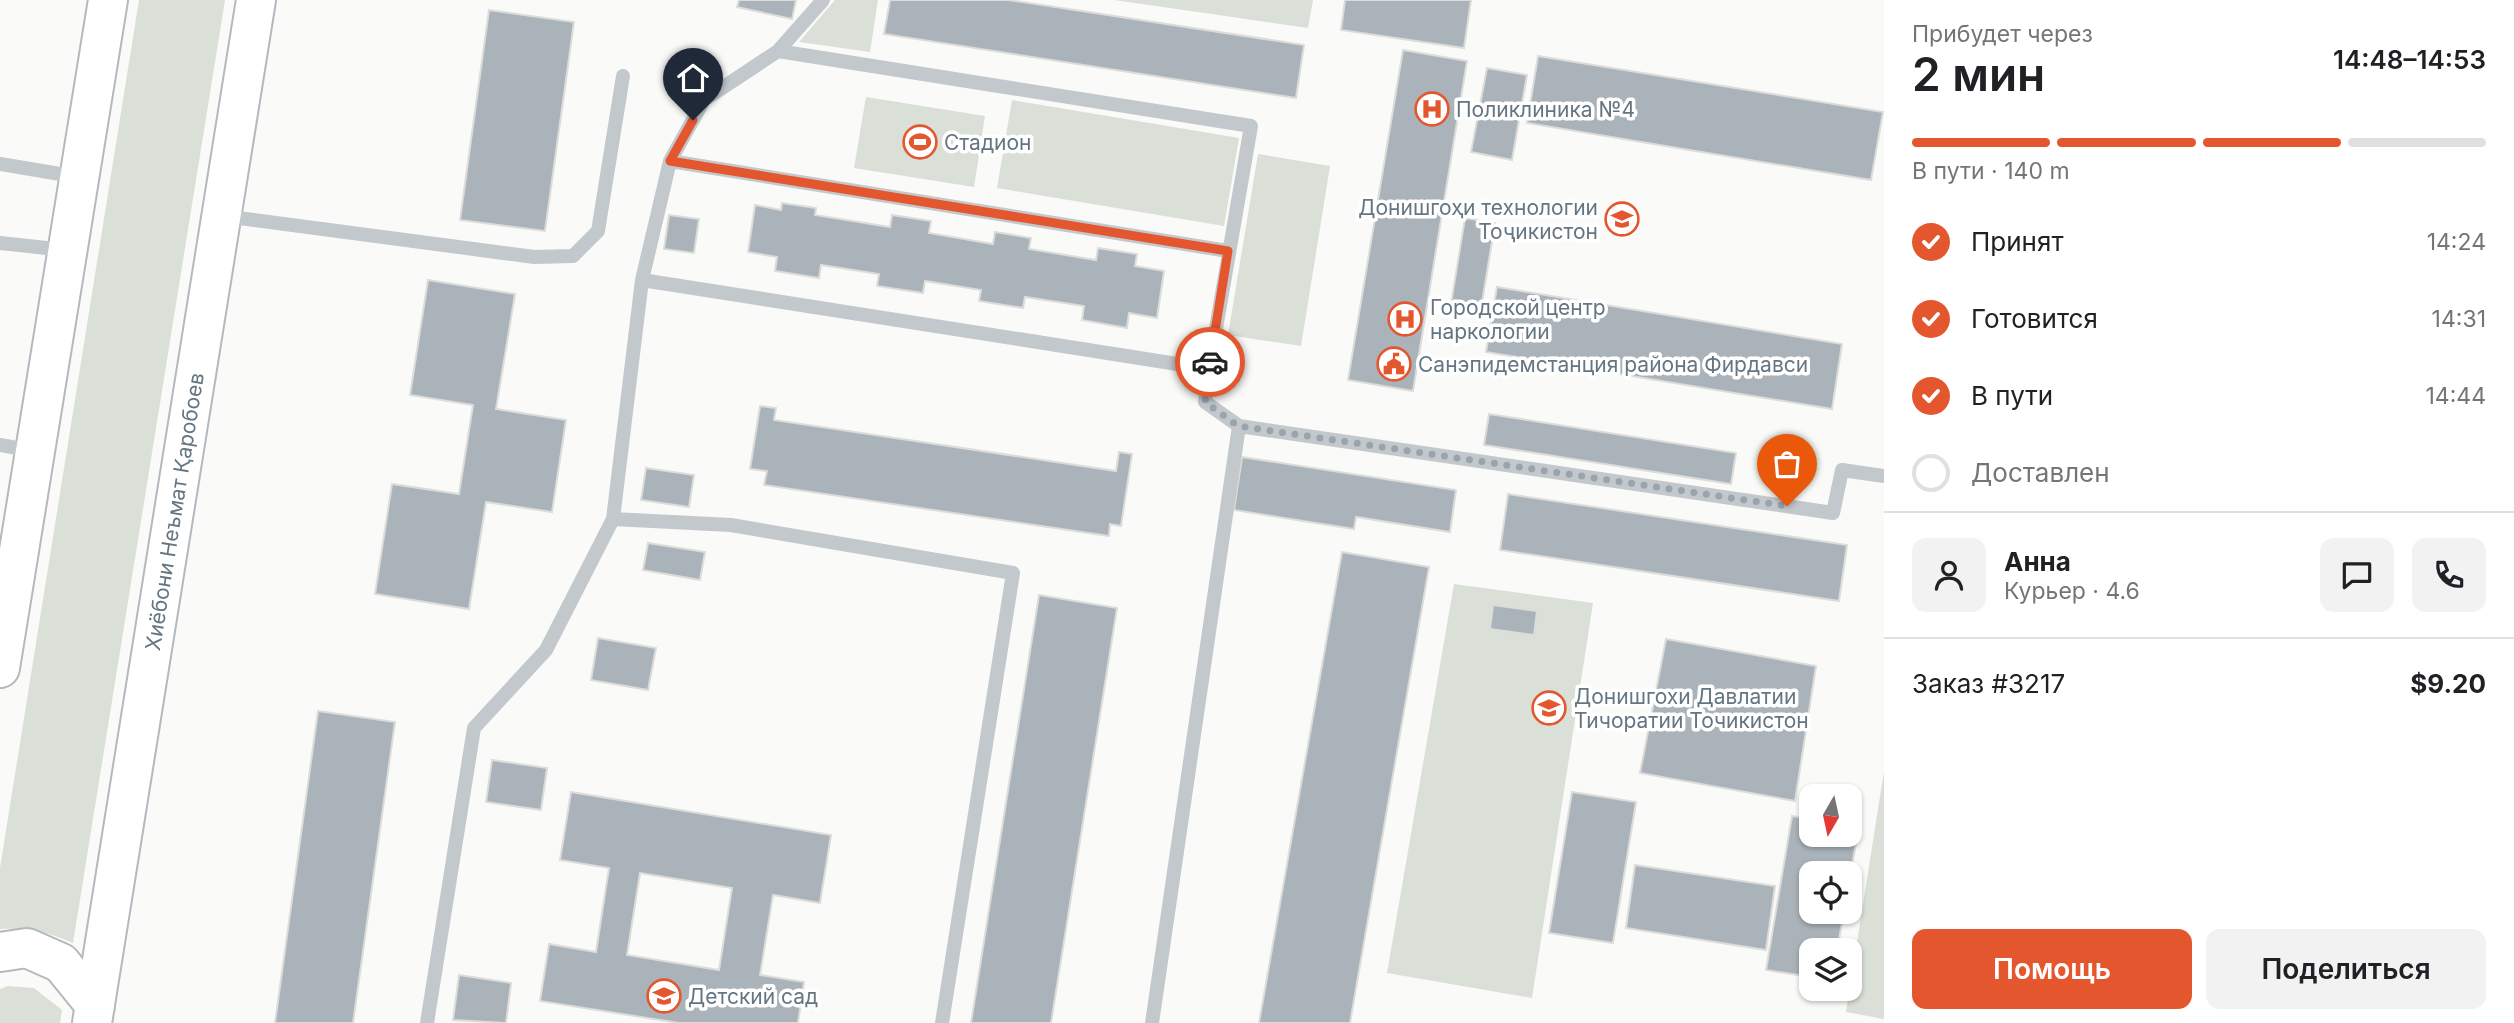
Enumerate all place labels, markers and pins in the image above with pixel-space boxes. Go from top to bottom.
pin [663,48,723,120]
hospital icon: Поликлиника №4 [1413,90,1451,128]
place label: Поликлиника №4 [1456,97,1635,122]
sports icon: Стадион [901,123,939,161]
place label: Стадион [944,130,1032,155]
place label: Донишгоҳи технологии Тоҷикистон [1358,195,1598,244]
school or university icon: Донишгоҳи технологии Тоҷикистон [1603,200,1641,238]
place label: Городской центр наркологии [1430,295,1606,344]
hospital icon: Городской центр наркологии [1386,300,1424,338]
public building icon: Санэпидемстанция района Фирдавси [1375,345,1413,383]
place label: Санэпидемстанция района Фирдавси [1418,352,1808,377]
pin [1757,434,1817,506]
place label: Донишгохи Давлатии Тичоратии Точикистон [1574,684,1809,733]
school or university icon: Донишгохи Давлатии Тичоратии Точикистон [1530,689,1568,727]
school or university icon: Детский сад [645,977,683,1015]
place label: Детский сад [688,984,818,1009]

